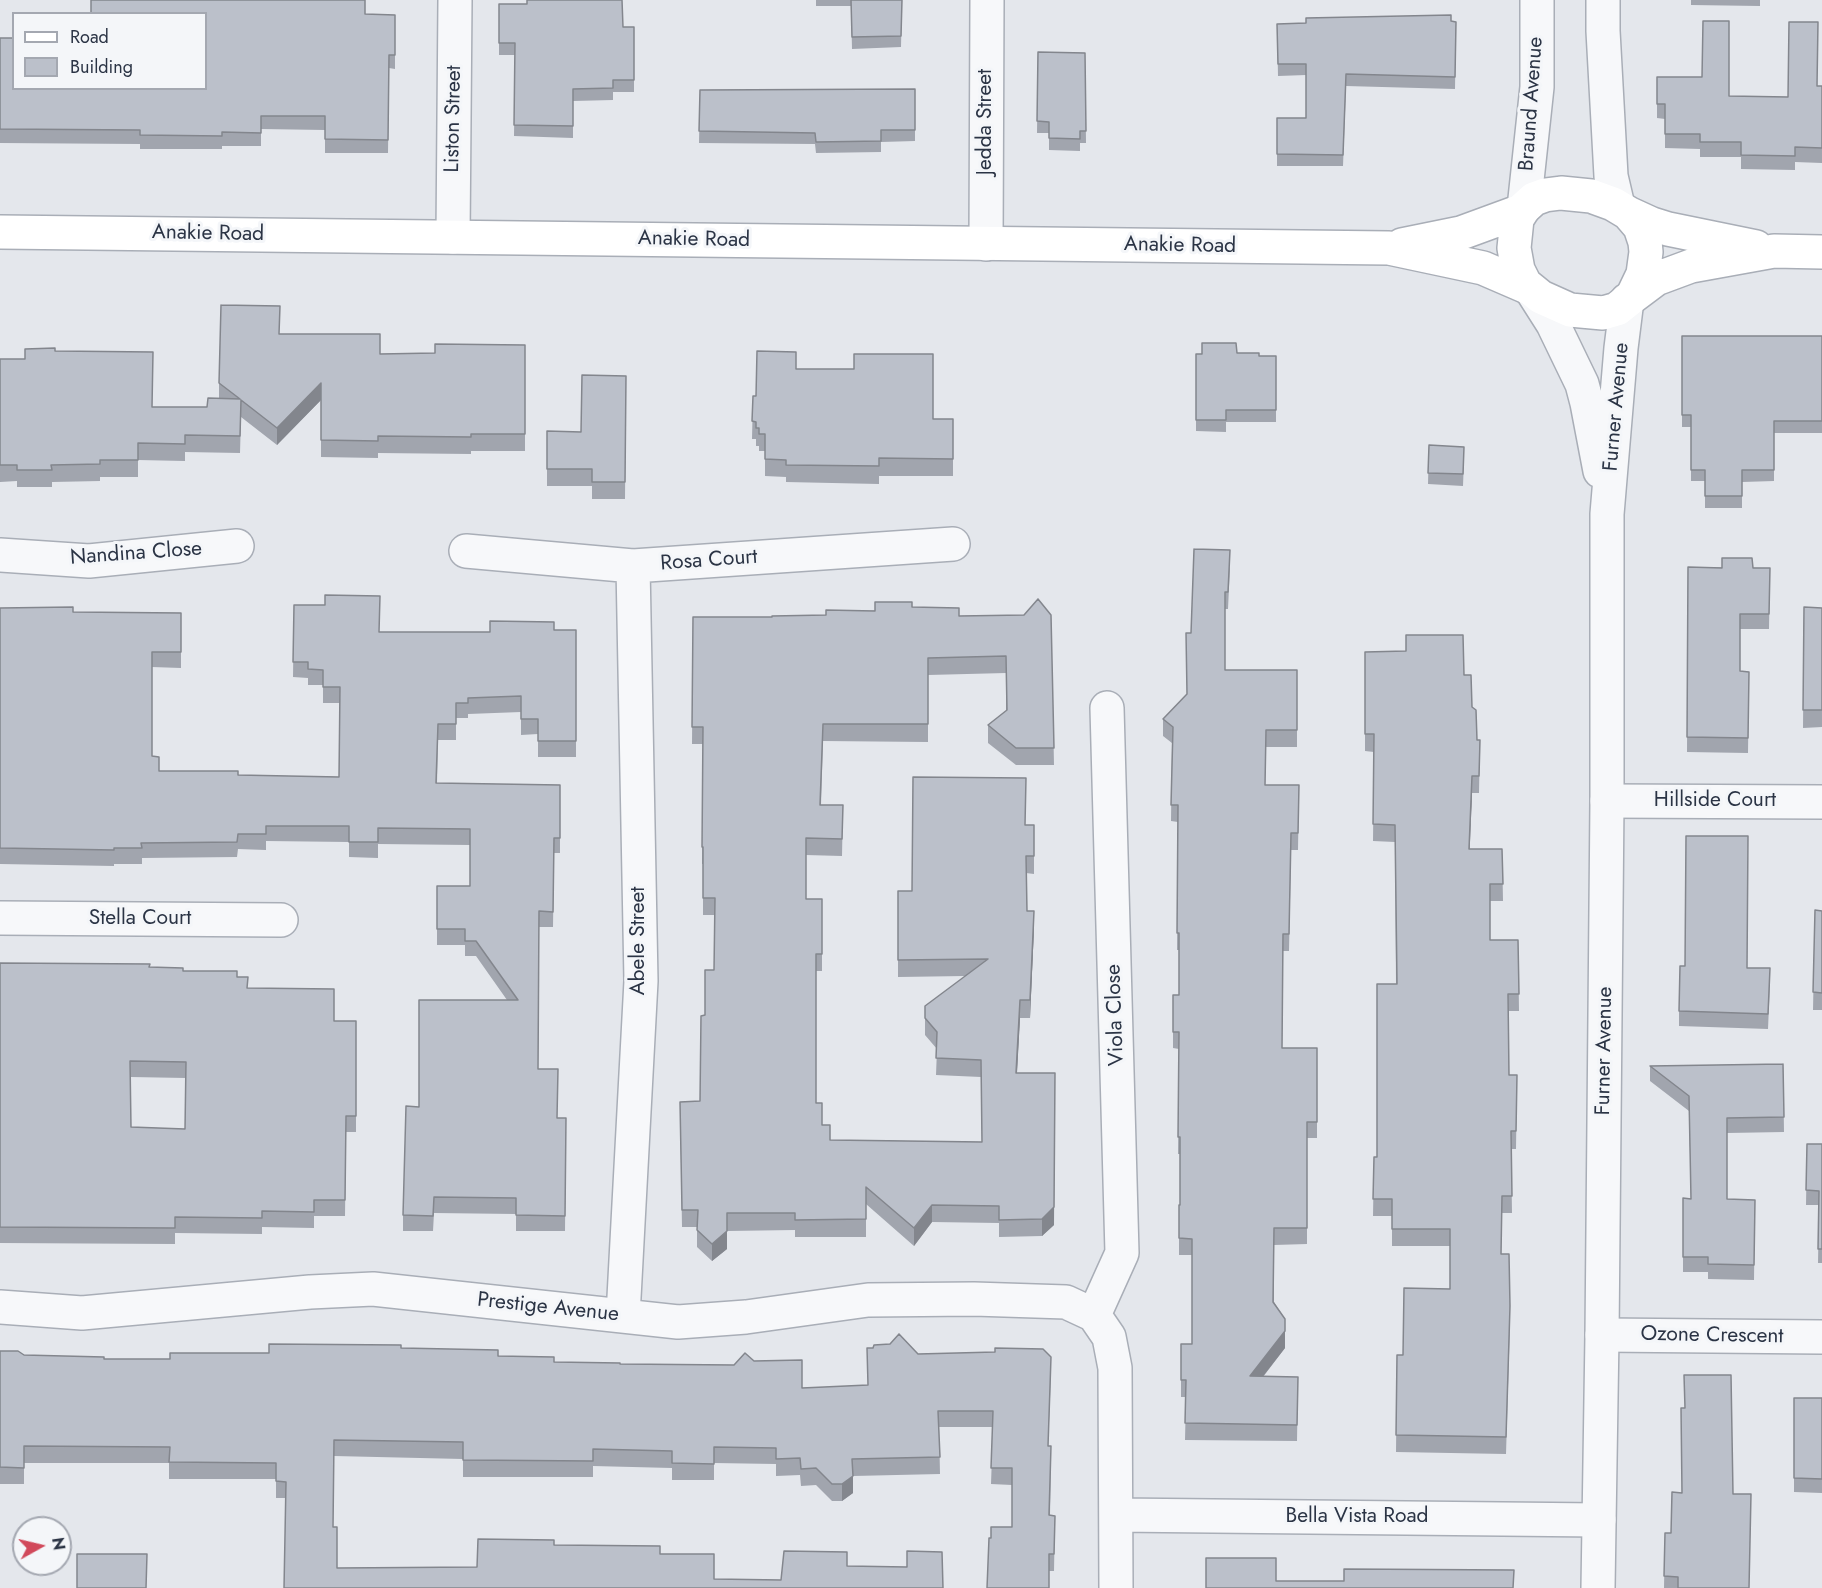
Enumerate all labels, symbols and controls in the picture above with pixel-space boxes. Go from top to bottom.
legend [12,12,207,90]
text: Road [70,24,109,50]
street label: Braund Avenue [1515,36,1549,172]
text: Building [70,54,133,80]
street label: Liston Street [440,65,468,173]
street label: Jedda Street [973,69,999,175]
street label: Anakie Road [152,220,264,248]
street label: Anakie Road [638,226,750,254]
street label: Anakie Road [1124,232,1236,260]
street label: Furner Avenue [1599,342,1635,472]
street label: Nandina Close [69,537,203,571]
street label: Rosa Court [660,545,758,577]
street label: Hillside Court [1654,788,1776,814]
street label: Abele Street [626,887,652,995]
street label: Stella Court [89,906,191,932]
street label: Viola Close [1102,964,1130,1066]
street label: Furner Avenue [1591,986,1619,1116]
street label: Prestige Avenue [476,1288,620,1328]
street label: Ozone Crescent [1640,1322,1784,1350]
street label: Bella Vista Road [1285,1504,1429,1530]
north arrow [12,1516,72,1576]
text: N [46,1536,71,1552]

